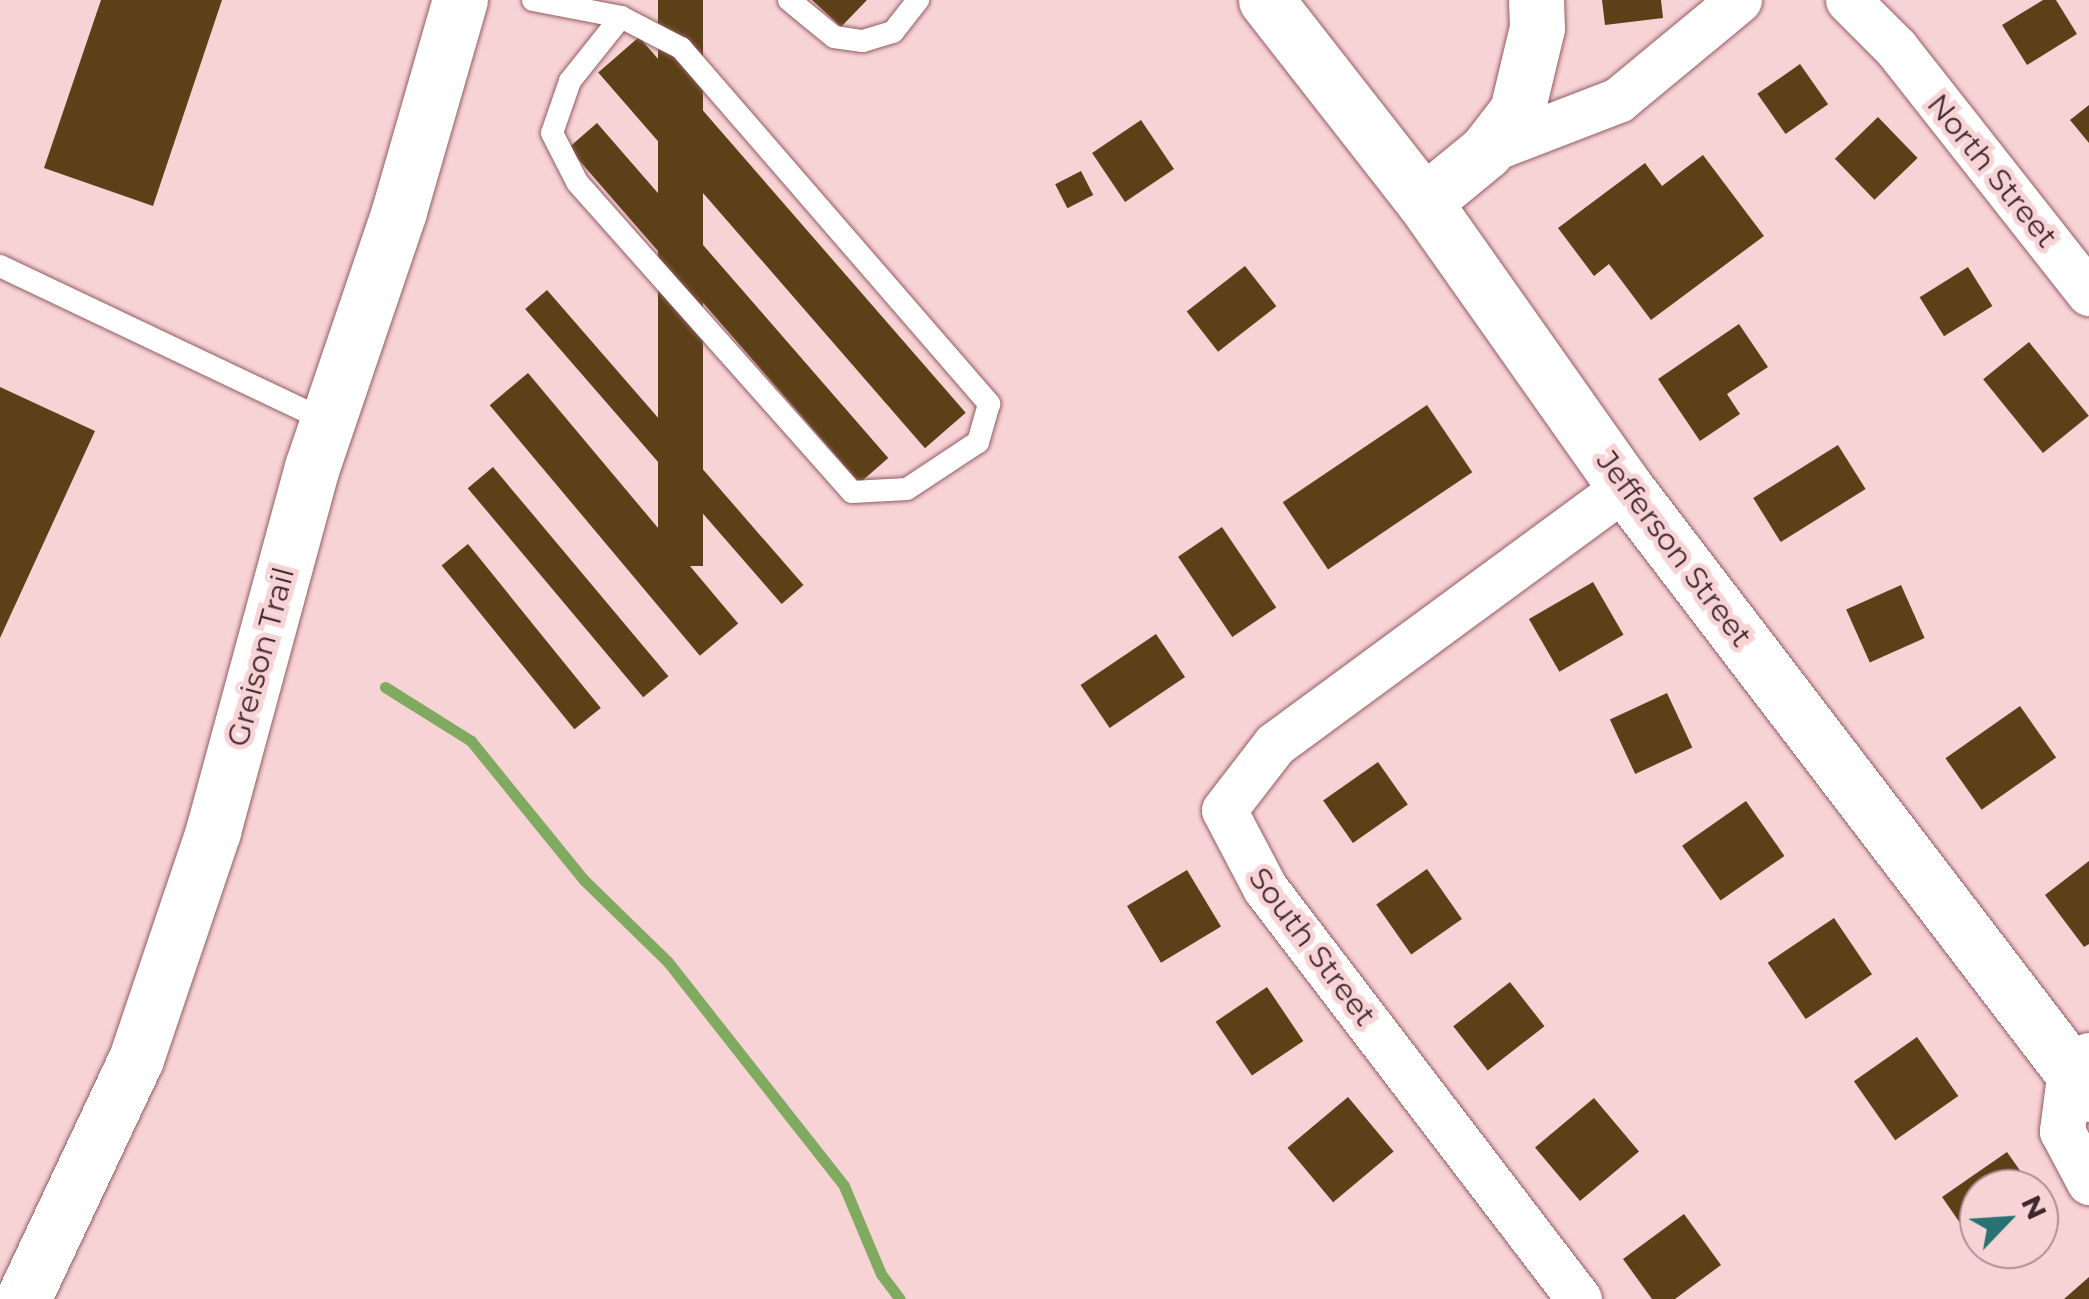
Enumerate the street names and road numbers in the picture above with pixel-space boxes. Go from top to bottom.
street label: North Street [1919,87,2065,255]
street label: Jefferson Street [1589,444,1759,654]
street label: Greison Trail [220,563,302,751]
street label: South Street [1241,861,1383,1033]

